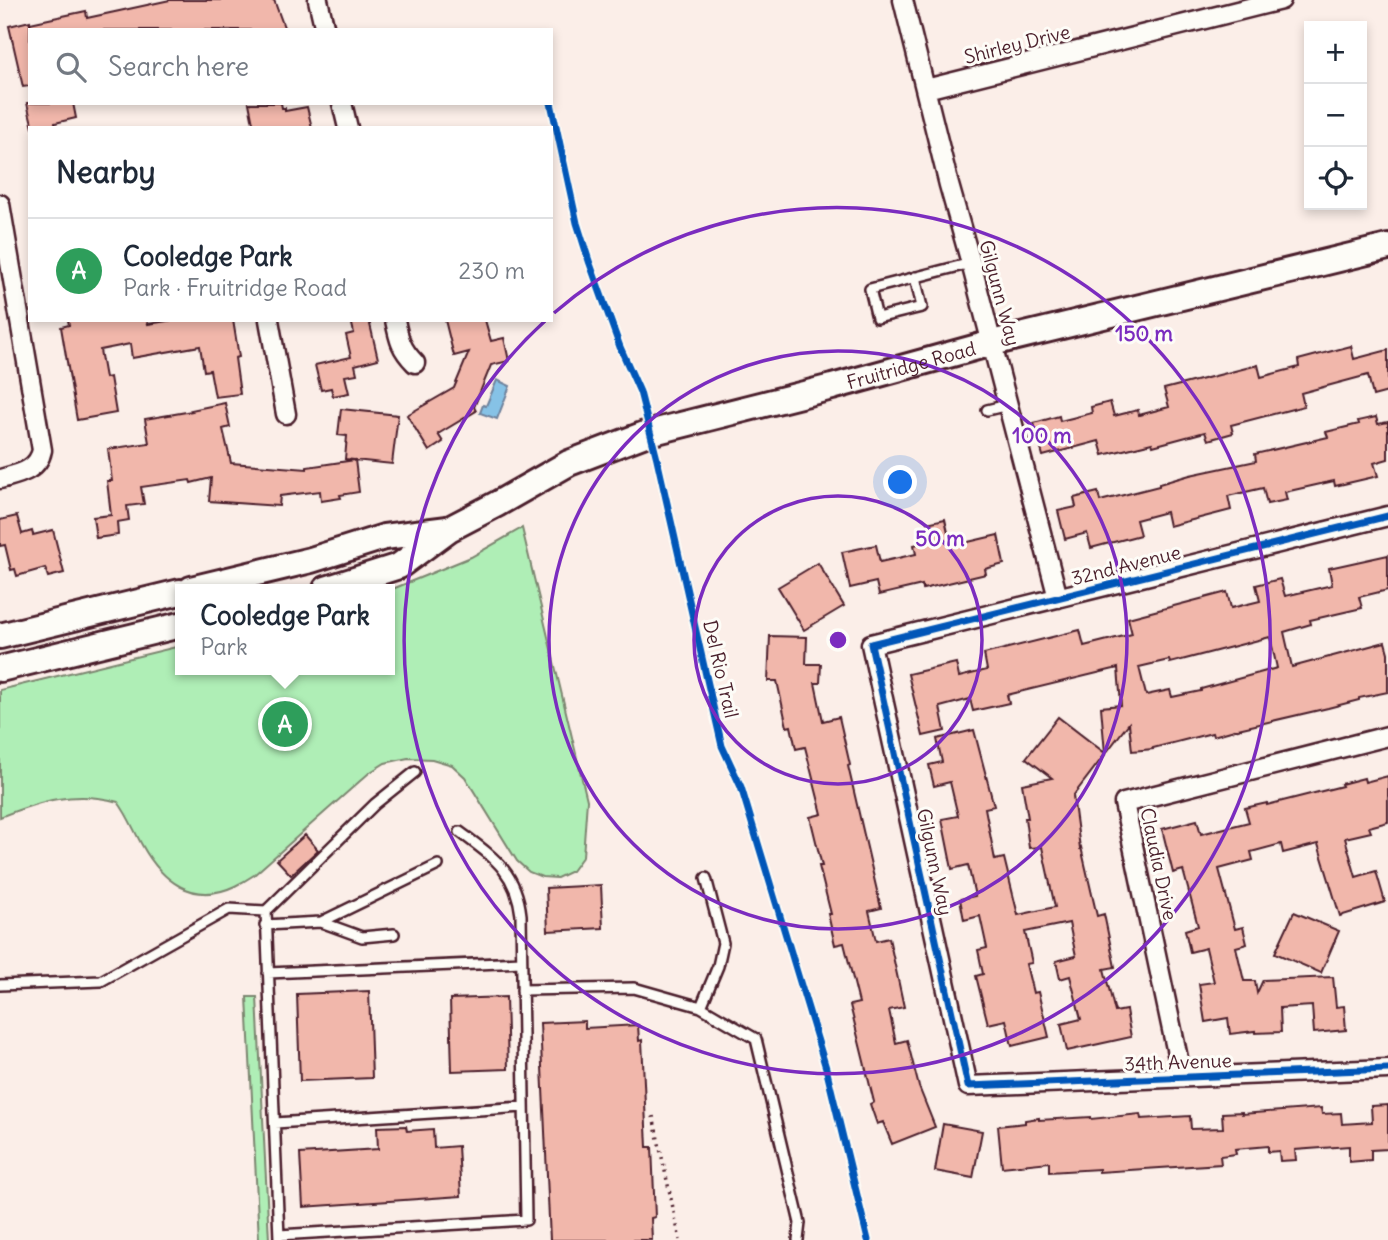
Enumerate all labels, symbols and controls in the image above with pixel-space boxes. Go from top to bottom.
street label: Shirley Drive [962,19,1072,69]
map controls [1304,21,1367,210]
button: + [1304,21,1367,84]
search box [28,28,553,105]
icon: search [52,48,90,86]
text: Search here [108,50,249,83]
button: − [1304,84,1367,147]
button: locate [1304,147,1367,210]
text: Nearby [56,153,156,191]
street label: Gilgunn Way [974,237,1026,349]
text: Cooledge Park [123,240,293,273]
text: A [72,256,86,285]
text: 230 m [459,256,525,285]
text: Park · Fruitridge Road [123,273,347,302]
text: 150 m [1115,320,1173,347]
street label: Fruitridge Road [844,336,978,394]
text: 100 m [1012,422,1072,449]
your location [883,465,917,499]
text: 50 m [915,525,965,552]
street label: 32nd Avenue [1069,540,1183,590]
popup [175,584,395,675]
text: Cooledge Park [200,599,370,632]
street label: Del Rio Trail [698,618,744,720]
centre of rings [826,628,850,652]
text: Park [200,632,248,661]
pin: A [262,698,308,750]
street label: Gilgunn Way [912,806,958,918]
street label: Claudia Drive [1135,806,1183,922]
street label: 34th Avenue [1124,1048,1232,1076]

